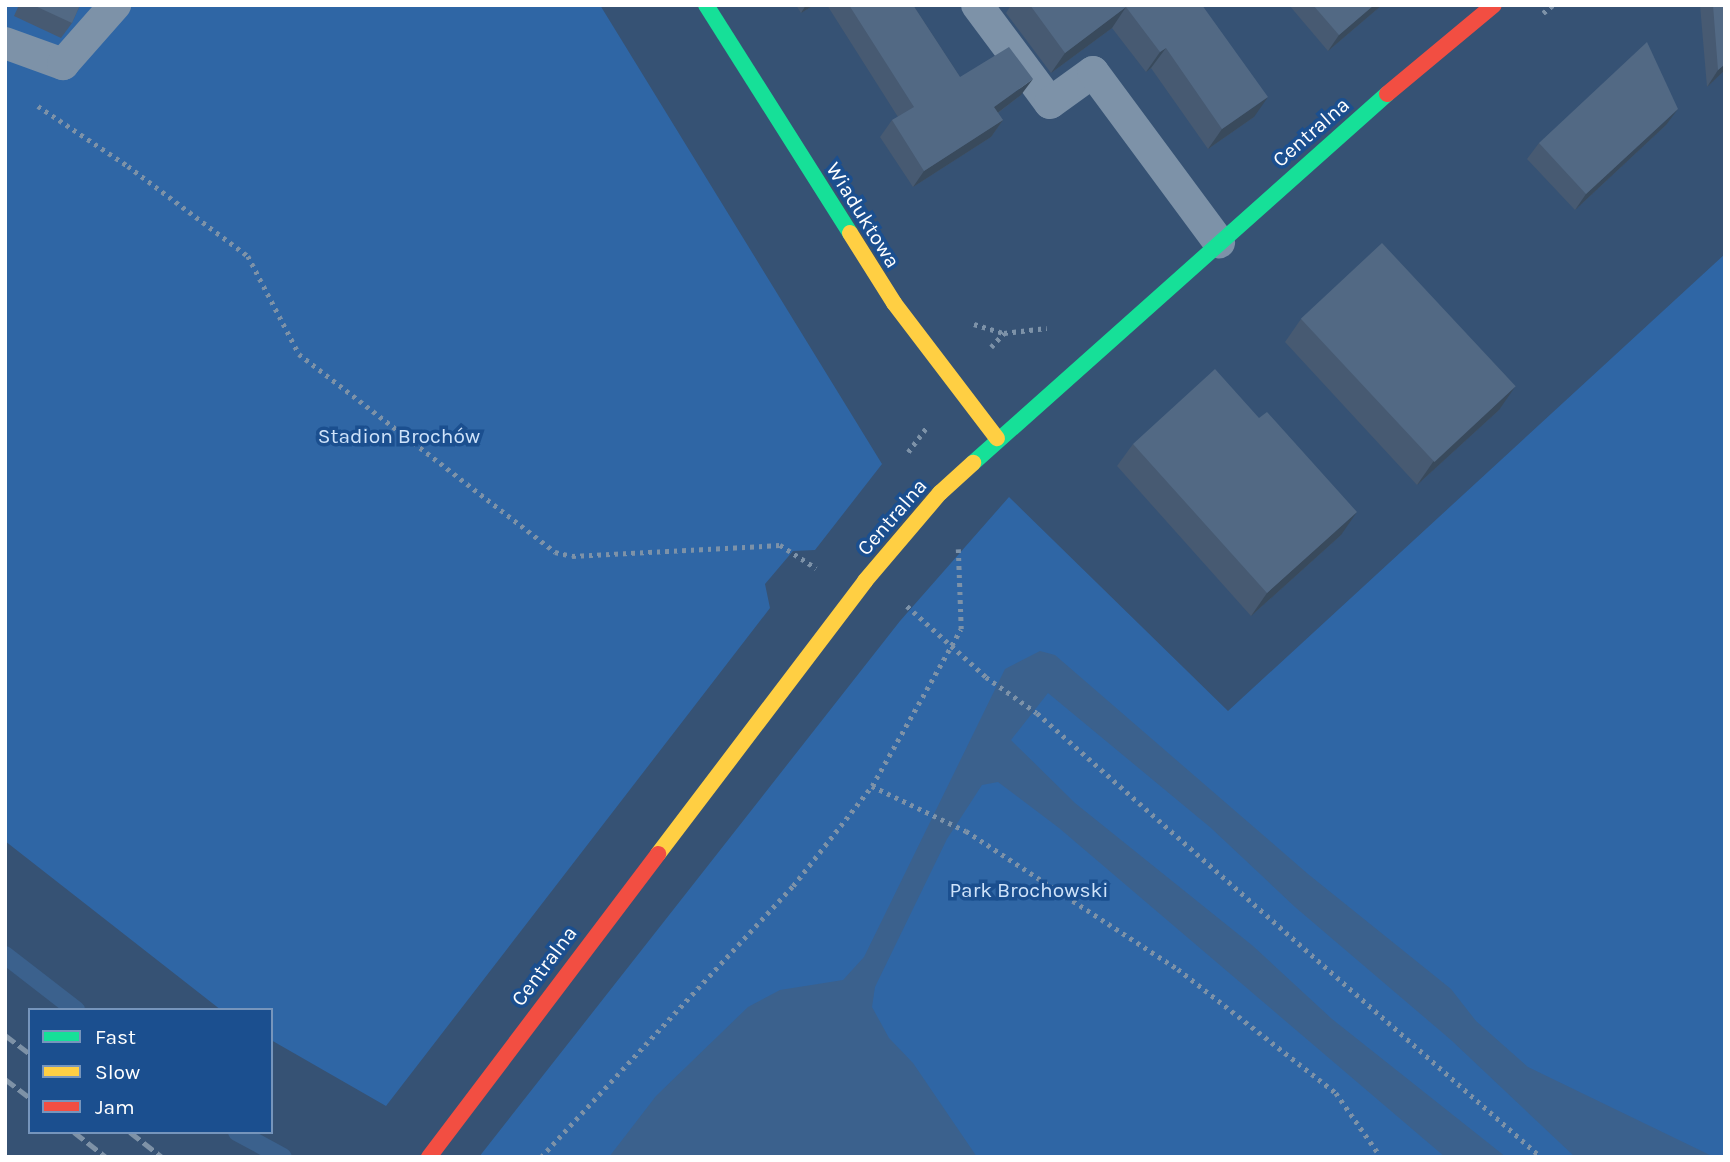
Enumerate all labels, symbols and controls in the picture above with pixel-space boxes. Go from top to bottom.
street label: Centralna [1267,92,1355,172]
street label: Wiaduktowa [821,158,905,272]
park label: Stadion Brochów [318,423,480,449]
street label: Centralna [852,473,932,561]
park label: Park Brochowski [949,877,1109,903]
street label: Centralna [506,921,582,1011]
legend [28,1008,273,1134]
text: Fast [95,1025,136,1049]
text: Slow [95,1060,140,1084]
text: Jam [95,1095,135,1119]

